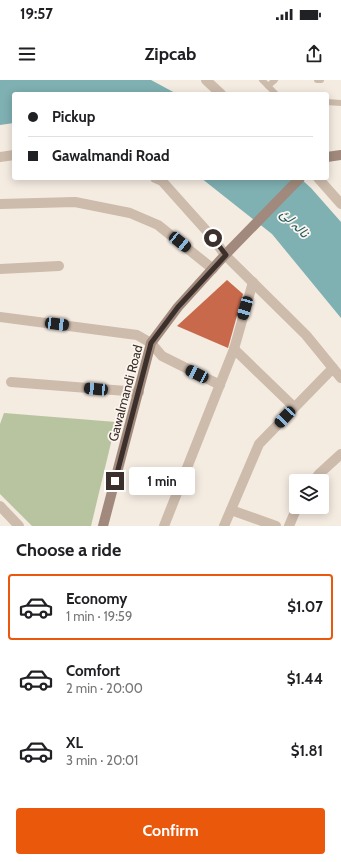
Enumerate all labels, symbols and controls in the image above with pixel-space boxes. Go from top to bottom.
text: 19:57 [20,5,53,23]
icon: menu [16,43,38,65]
text: Zipcab [145,43,196,65]
icon: share [303,43,325,65]
text: Pickup [52,108,95,126]
text: Gawalmandi Road [52,147,169,165]
water label: نالہ لئ [277,205,314,242]
route start [204,229,222,247]
car [167,230,193,254]
car [236,295,254,321]
car [44,317,70,331]
street label: Gawalmandi Road [104,343,146,443]
car [184,363,210,385]
car [84,382,108,396]
car [272,404,298,430]
callout: 1 min [129,467,195,495]
route end [106,472,124,490]
text: 1 min [147,473,177,489]
map controls [289,474,329,514]
button: layers [289,474,329,514]
text: Choose a ride [16,539,121,561]
icon: car [18,589,54,625]
text: Economy [66,590,127,608]
text: $1.07 [287,598,323,616]
text: 1 min · 19:59 [66,608,132,624]
icon: car [18,661,54,697]
text: Comfort [66,662,120,680]
text: $1.44 [287,670,323,688]
text: 2 min · 20:00 [66,680,143,696]
icon: car [18,733,54,769]
text: XL [66,734,83,752]
text: $1.81 [291,742,323,760]
text: 3 min · 20:01 [66,752,138,768]
button: Confirm [16,808,325,854]

